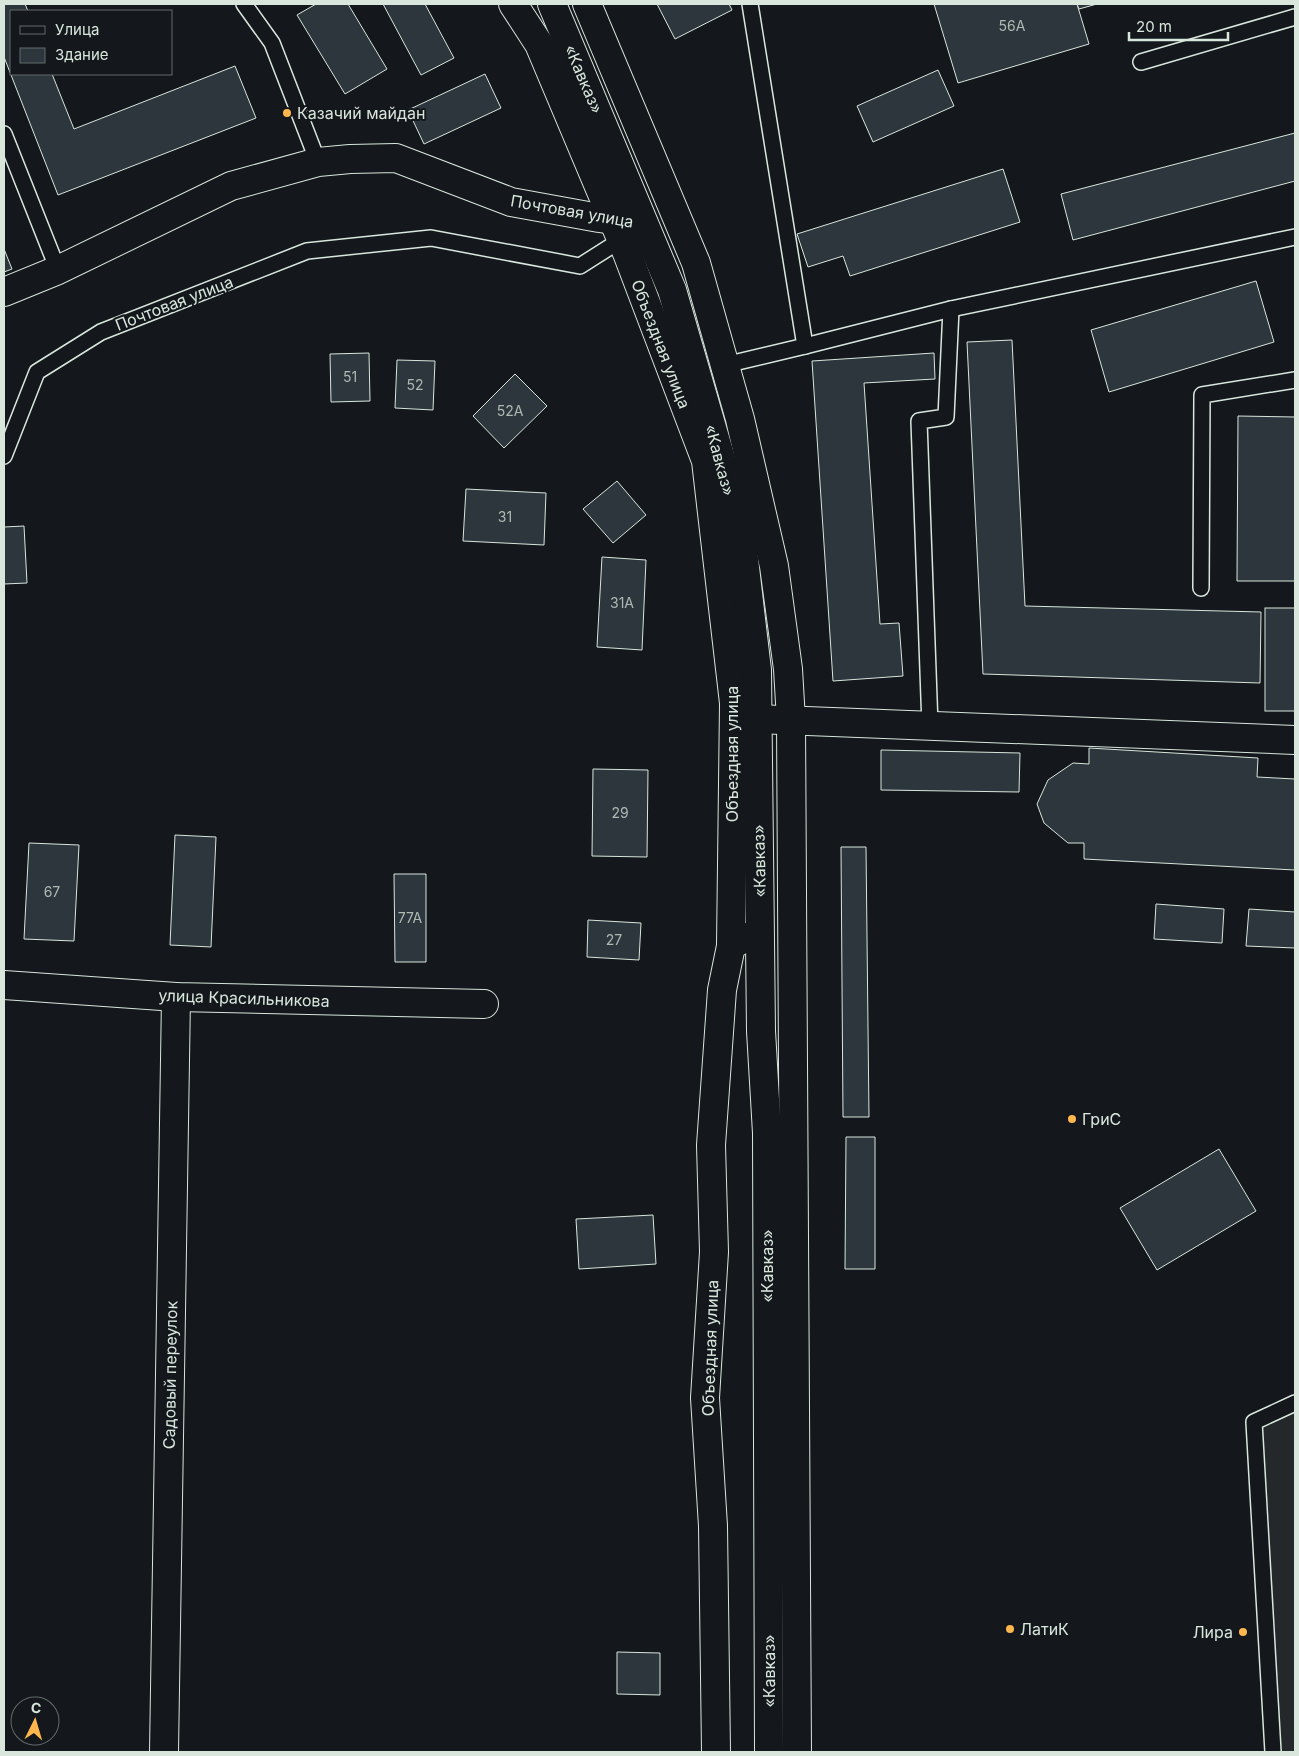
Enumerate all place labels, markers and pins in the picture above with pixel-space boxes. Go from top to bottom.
place label: Казачий майдан [297,103,426,123]
marker: Казачий майдан [281,107,293,119]
place label: ГриС [1082,1109,1121,1129]
marker: ГриС [1066,1113,1078,1125]
place label: ЛатиК [1020,1619,1069,1639]
place label: Лира [1193,1622,1233,1642]
marker: ЛатиК [1004,1623,1016,1635]
marker: Лира [1237,1626,1249,1638]

